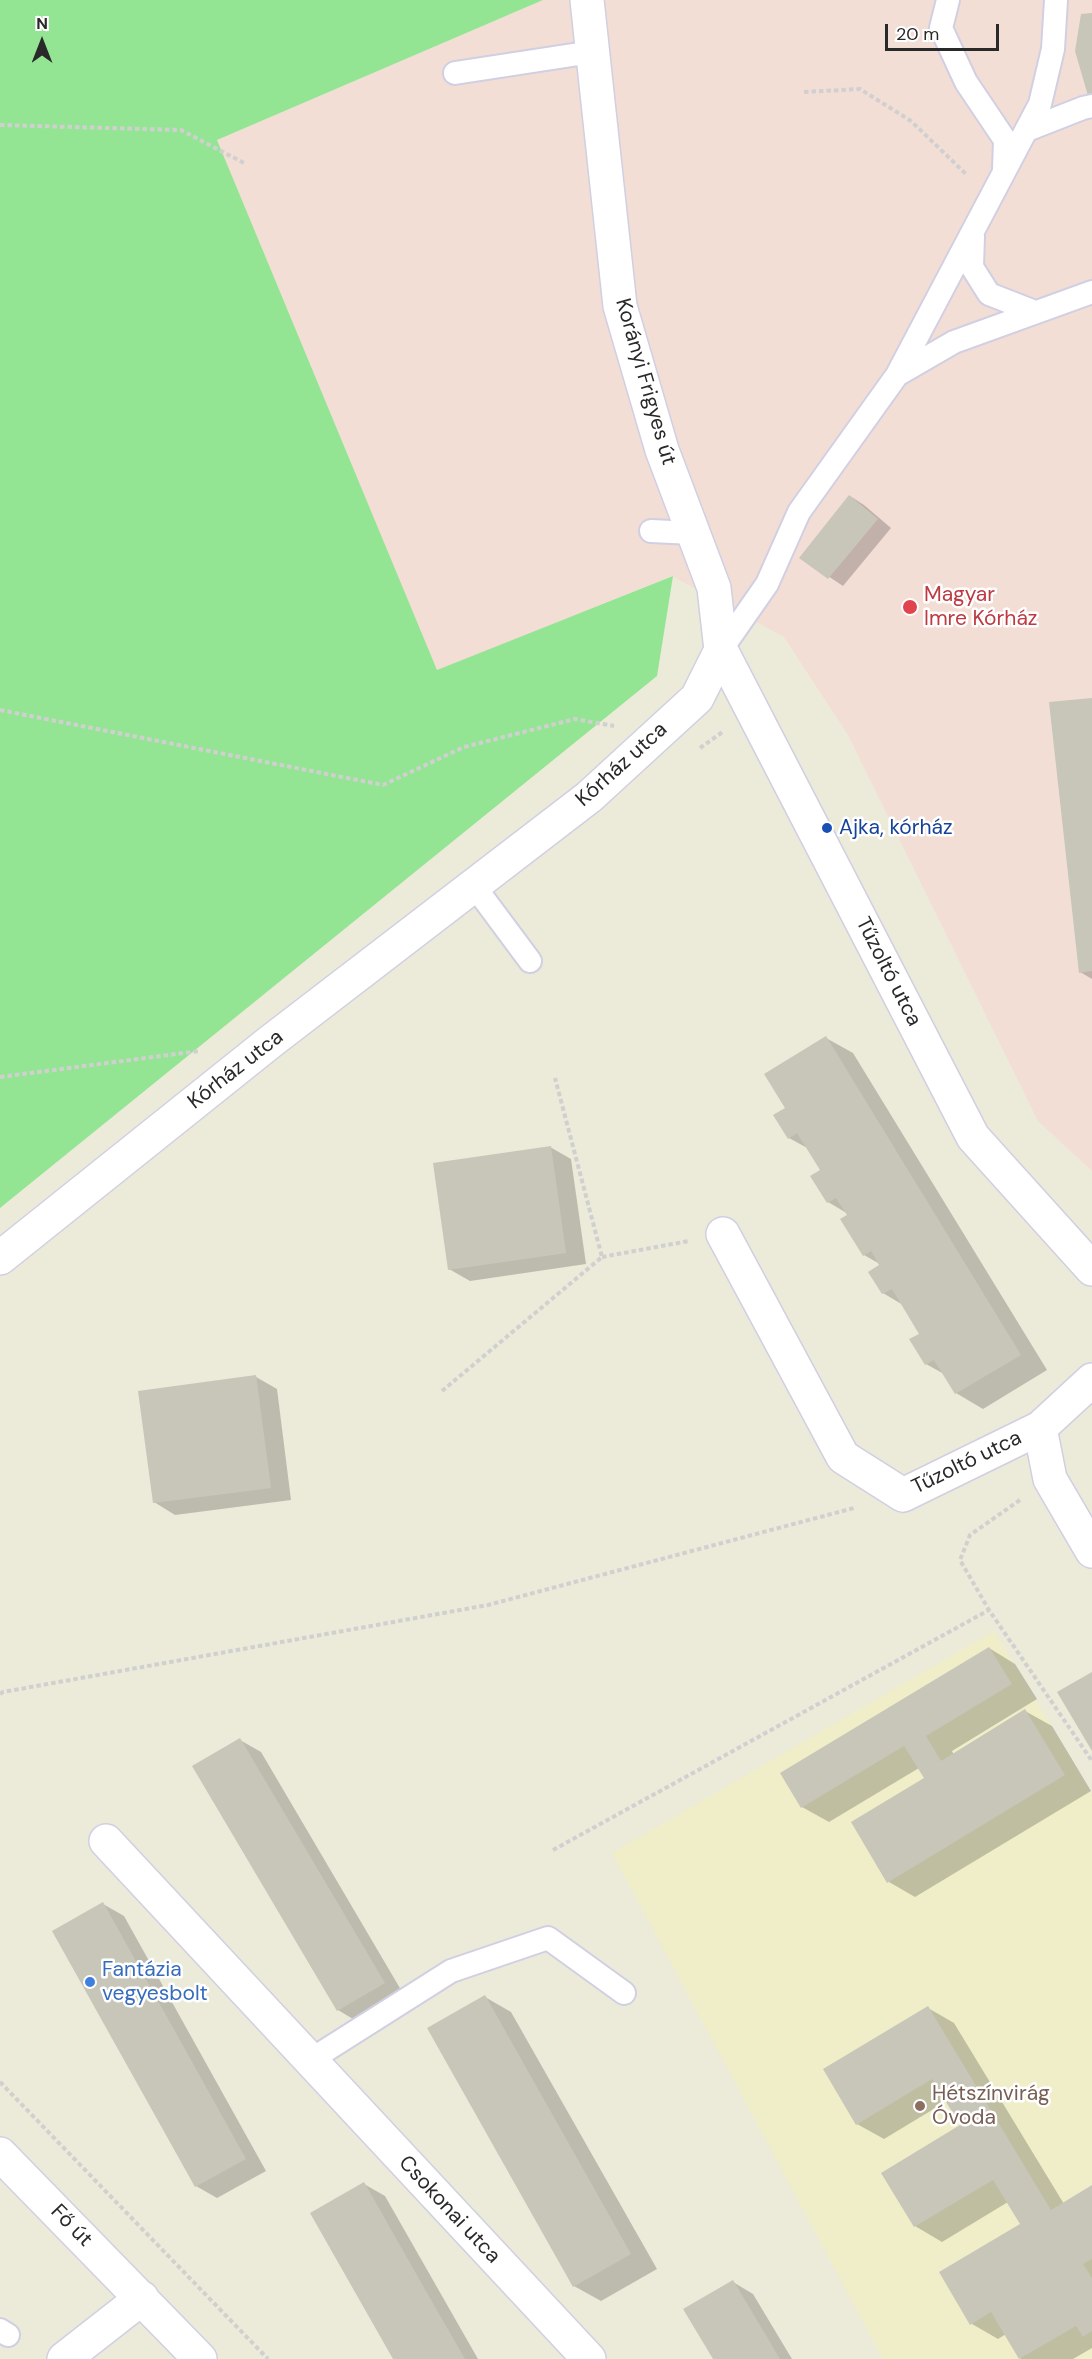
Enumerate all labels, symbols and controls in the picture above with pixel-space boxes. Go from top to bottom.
north arrow [12,12,72,72]
scale bar [888,12,1002,50]
text: N [36,13,48,34]
text: 20 m [896,22,939,46]
street label: Korányi Frigyes út [609,296,681,468]
place label: Magyar Imre Kórház [924,582,1037,632]
marker: Magyar Imre Kórház [901,598,919,616]
street label: Kórház utca [571,718,673,812]
place label: Ajka, kórház [839,815,953,841]
marker: Ajka, kórház [820,821,834,835]
street label: Tűzoltó utca [850,913,926,1031]
street label: Kórház utca [183,1025,289,1115]
street label: Tűzoltó utca [908,1426,1026,1500]
place label: Fantázia vegyesbolt [102,1957,208,2007]
marker: Fantázia vegyesbolt [83,1975,97,1989]
place label: Hétszínvirág Óvoda [932,2081,1050,2131]
marker: Hétszínvirág Óvoda [913,2099,927,2113]
street label: Csokonai utca [393,2151,505,2269]
street label: Fő út [45,2200,97,2252]

